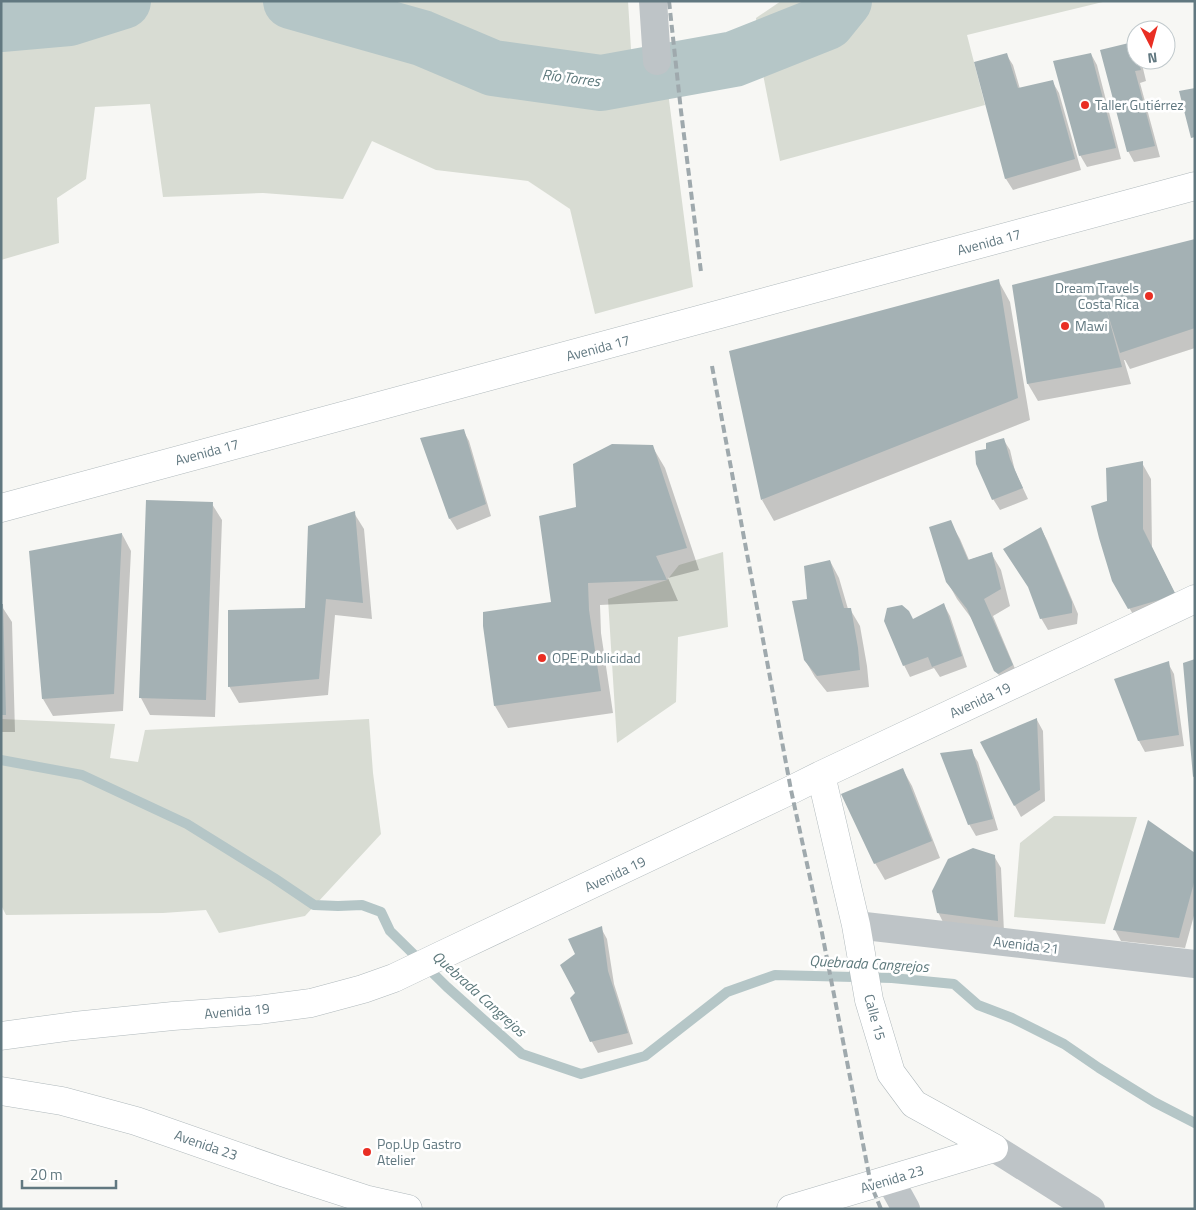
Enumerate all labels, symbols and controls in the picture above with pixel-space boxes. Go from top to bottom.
north arrow [1126,20,1176,70]
text: N [1146,47,1158,69]
water label: Río Torres [541,63,603,93]
place label: Taller Gutiérrez [1095,94,1184,115]
marker: Taller Gutiérrez [1079,99,1091,111]
street label: Avenida 17 [954,223,1023,260]
place label: Dream Travels Costa Rica [1055,277,1139,314]
marker: Dream Travels Costa Rica [1143,290,1155,302]
place label: Mawi [1075,315,1108,336]
marker: Mawi [1059,320,1071,332]
street label: Avenida 17 [563,329,632,366]
street label: Avenida 17 [172,433,241,470]
place label: OPE Publicidad [552,647,641,668]
marker: OPE Publicidad [536,652,548,664]
street label: Avenida 19 [946,676,1014,723]
street label: Avenida 19 [581,850,649,897]
street label: Avenida 21 [992,930,1060,959]
water label: Quebrada Cangrejos [427,945,533,1043]
water label: Quebrada Cangrejos [809,949,931,978]
street label: Calle 15 [859,991,892,1042]
street label: Avenida 19 [203,997,271,1024]
street label: Avenida 23 [172,1124,241,1165]
place label: Pop.Up Gastro Atelier [377,1133,462,1170]
marker: Pop.Up Gastro Atelier [361,1146,373,1158]
scale bar [22,1158,116,1190]
street label: Avenida 23 [857,1159,926,1198]
text: 20 m [30,1163,63,1186]

